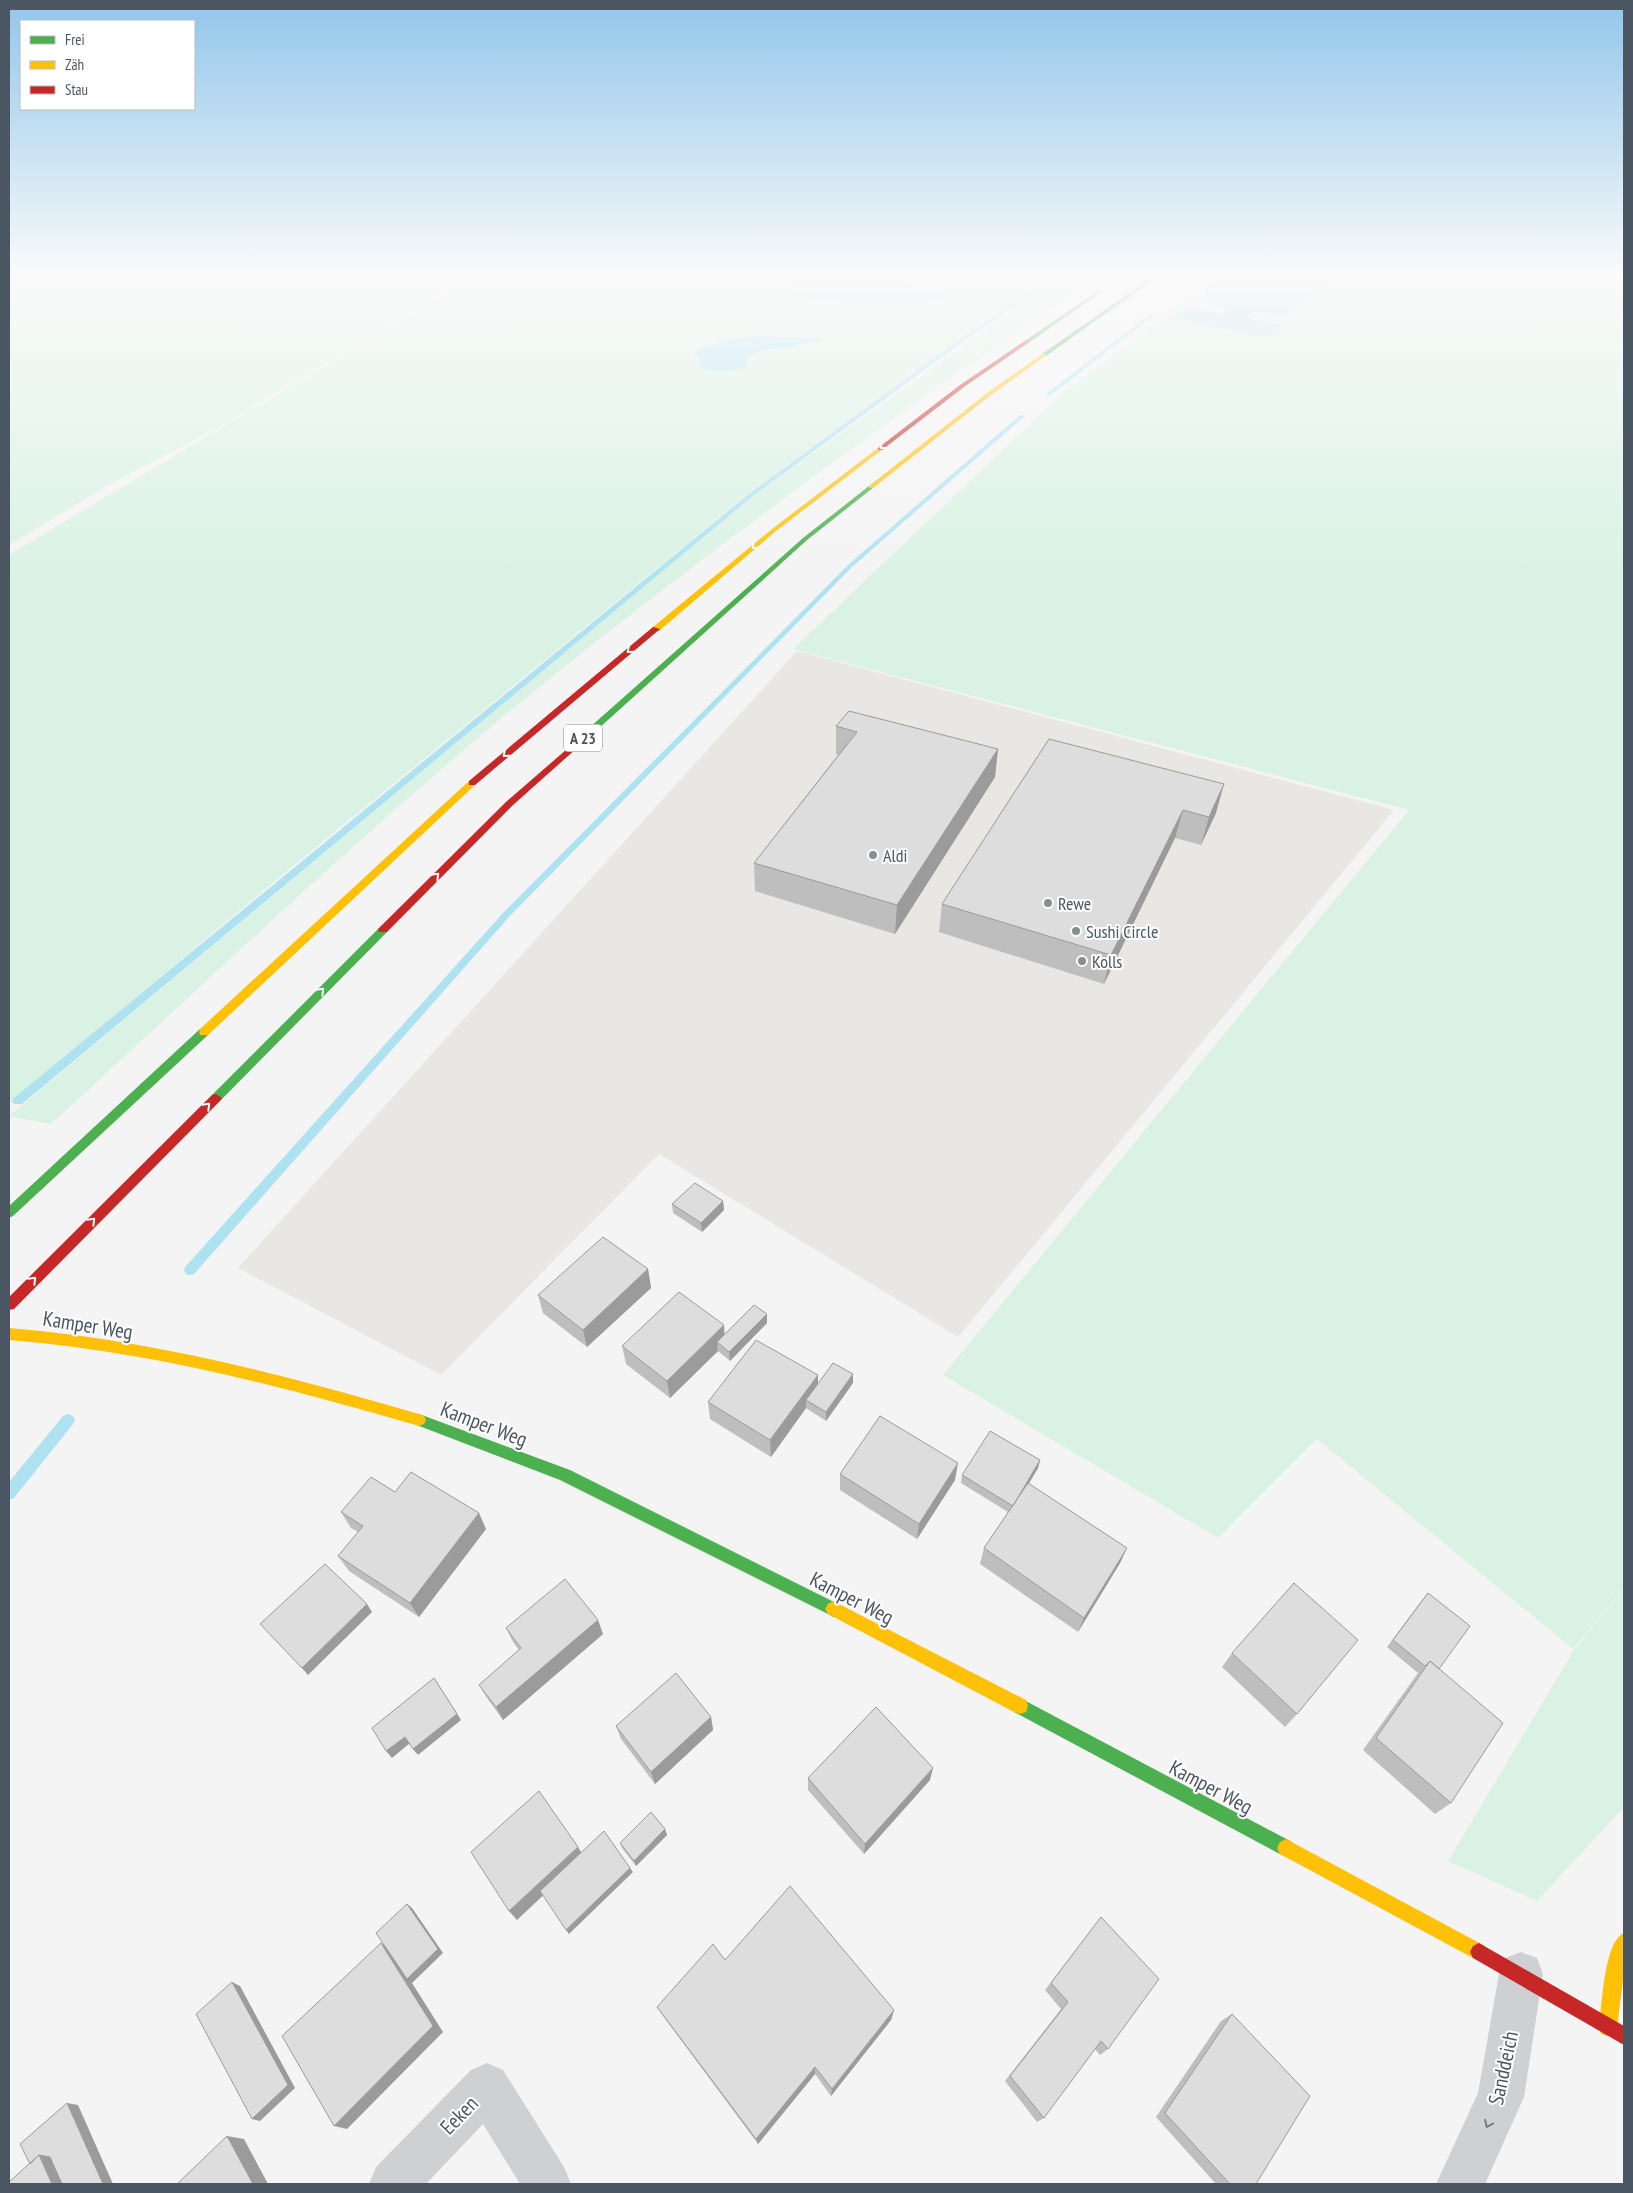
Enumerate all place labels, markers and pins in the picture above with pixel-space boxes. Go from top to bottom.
place label: Aldi [883,844,907,867]
marker: Aldi [867,849,879,861]
place label: Rewe [1058,892,1091,915]
marker: Rewe [1042,897,1054,909]
place label: Sushi Circle [1086,920,1158,943]
marker: Sushi Circle [1070,925,1082,937]
place label: Kolls [1092,950,1122,973]
marker: Kolls [1076,955,1088,967]

